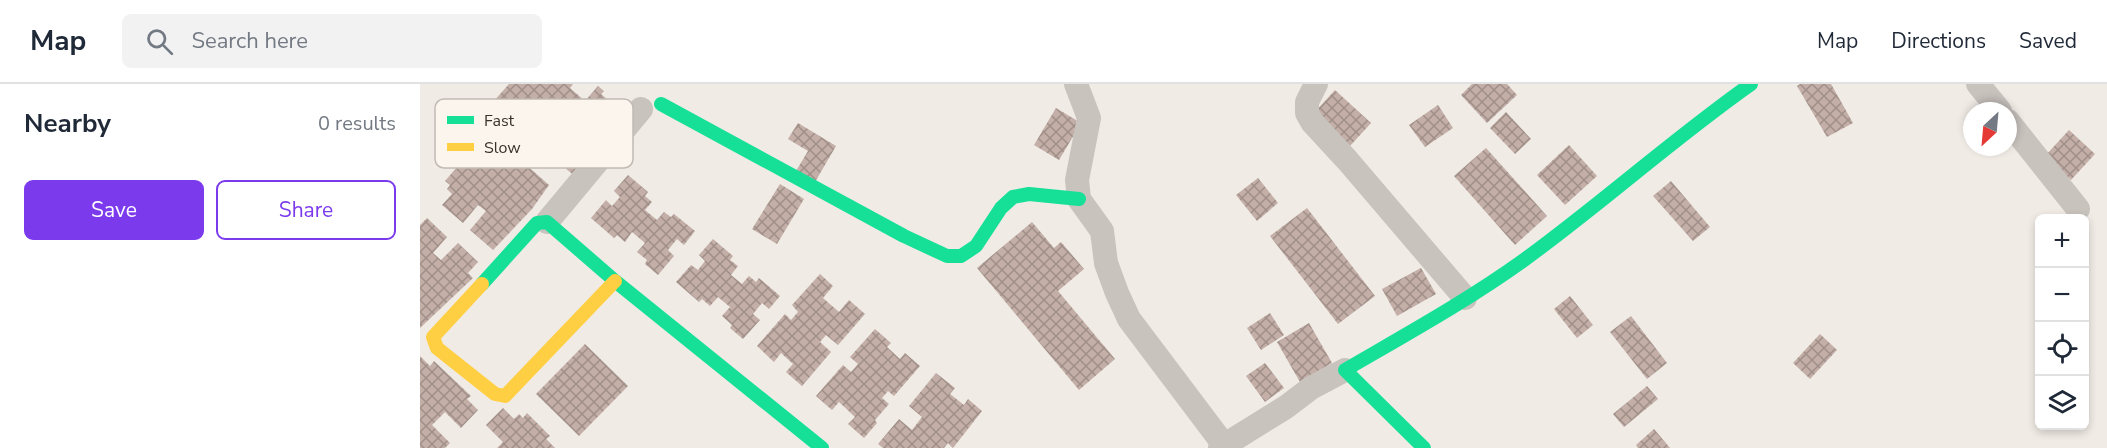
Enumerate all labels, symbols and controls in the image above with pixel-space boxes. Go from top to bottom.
search box [122,14,542,68]
text: Map [30,22,86,60]
icon: search [143,25,176,58]
text: Search here [191,26,308,56]
text: Map [1817,27,1858,55]
text: Directions [1891,27,1986,55]
text: Saved [2019,27,2077,55]
legend [435,99,633,168]
north arrow [1963,102,2017,156]
text: Nearby [24,106,111,141]
text: 0 results [318,110,396,137]
text: Fast [484,110,515,132]
text: Slow [484,137,521,159]
button: Save [24,180,204,240]
button: Share [216,180,396,240]
map controls [2035,214,2089,430]
button: + [2035,214,2089,268]
button: − [2035,268,2089,322]
button: locate [2035,322,2089,376]
button: layers [2035,376,2089,430]

